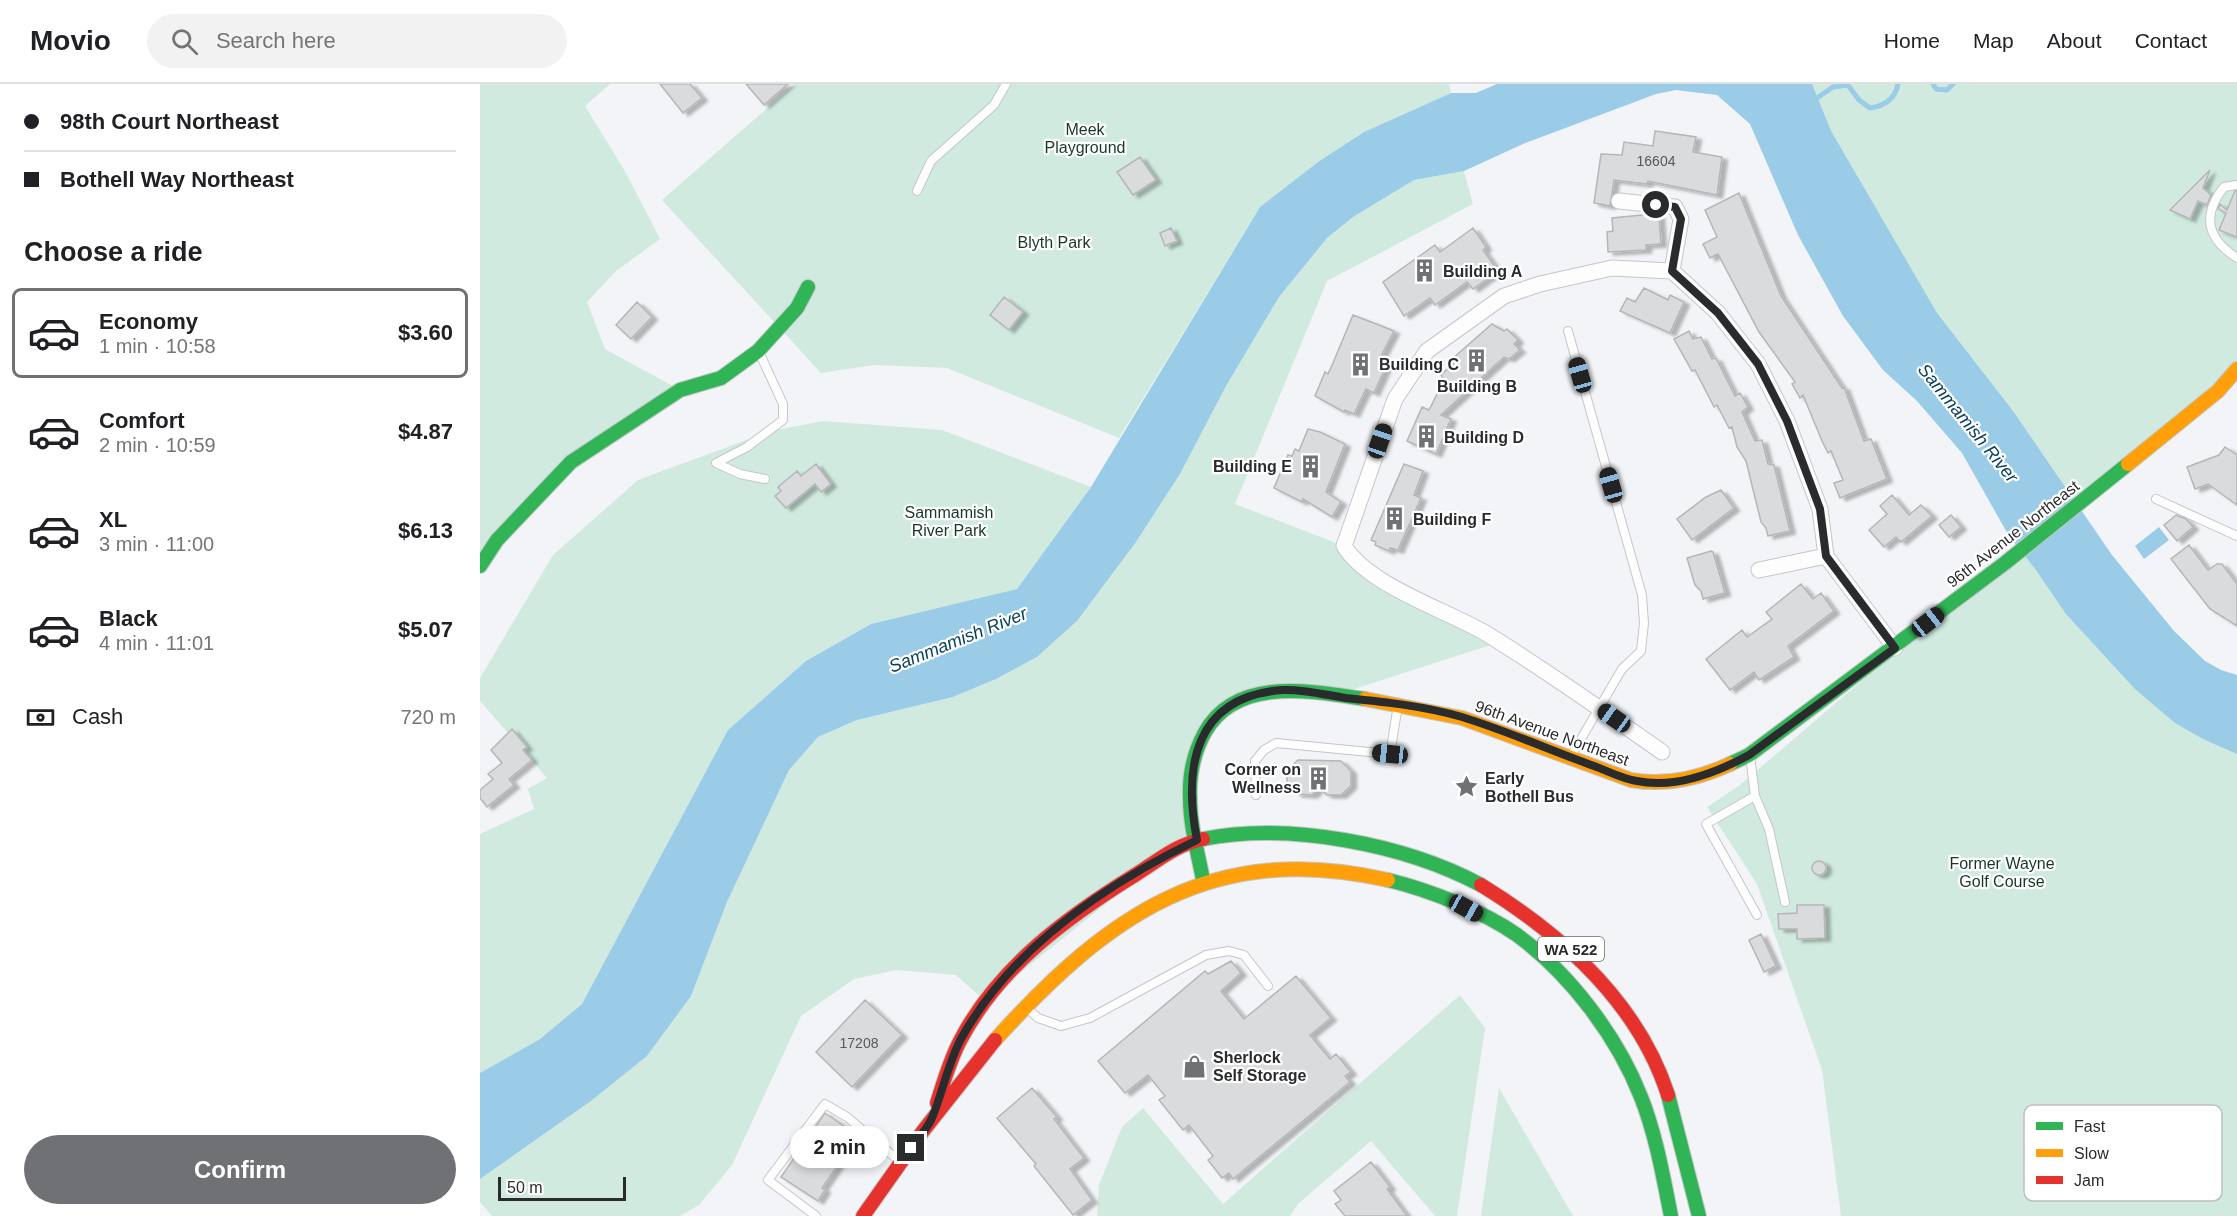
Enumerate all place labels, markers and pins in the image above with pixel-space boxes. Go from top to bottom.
building icon: Building A [1412,258,1438,284]
place label: Building A [1443,263,1523,280]
building icon: Building B [1464,348,1490,374]
building icon: Building C [1348,351,1374,377]
place label: Building C [1379,356,1459,373]
place label: Building B [1437,378,1517,395]
building icon: Building D [1413,424,1439,450]
place label: Building D [1444,429,1524,446]
building icon: Building E [1297,453,1323,479]
place label: Building E [1213,458,1292,475]
building icon: Building F [1382,506,1408,532]
place label: Building F [1413,511,1491,528]
place label: Corner on Wellness [1225,761,1301,796]
building icon: Corner on Wellness [1306,765,1332,791]
place label: Early Bothell Bus [1485,770,1574,805]
place icon: Early Bothell Bus [1454,774,1480,800]
place label: Sherlock Self Storage [1213,1049,1306,1084]
shop icon: Sherlock Self Storage [1182,1053,1208,1079]

